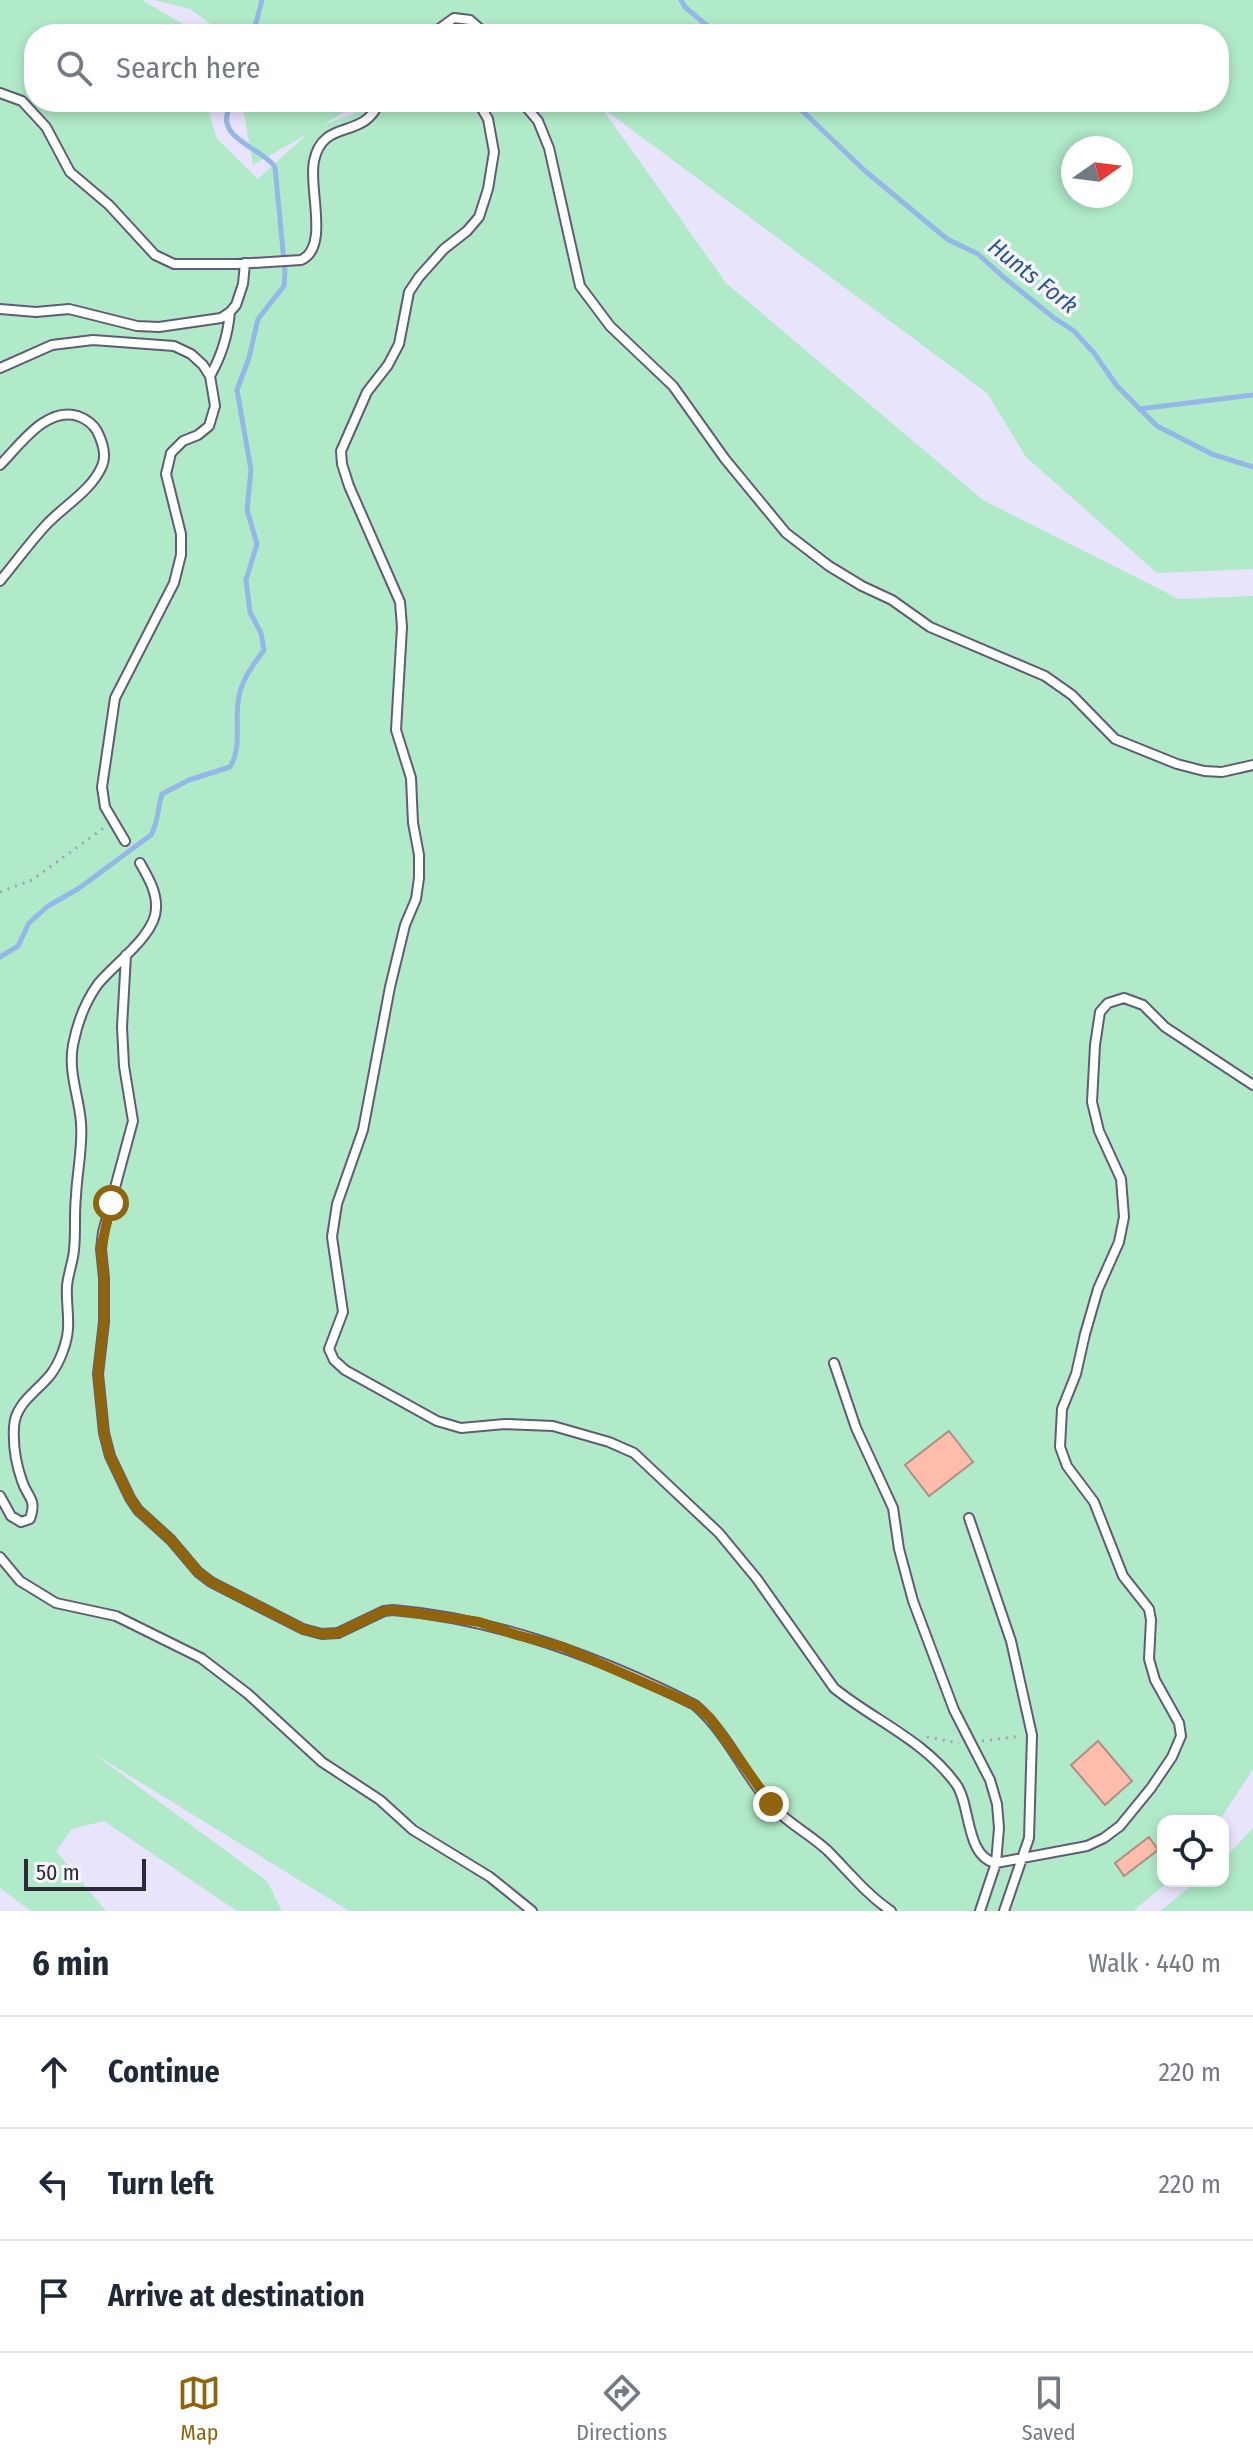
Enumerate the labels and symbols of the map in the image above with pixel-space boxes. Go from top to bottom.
north arrow [1061,136,1133,208]
water label: Hunts Fork [983,233,1083,320]
route start [93,1185,129,1221]
route end [753,1786,789,1822]
scale bar [24,1855,146,1891]

